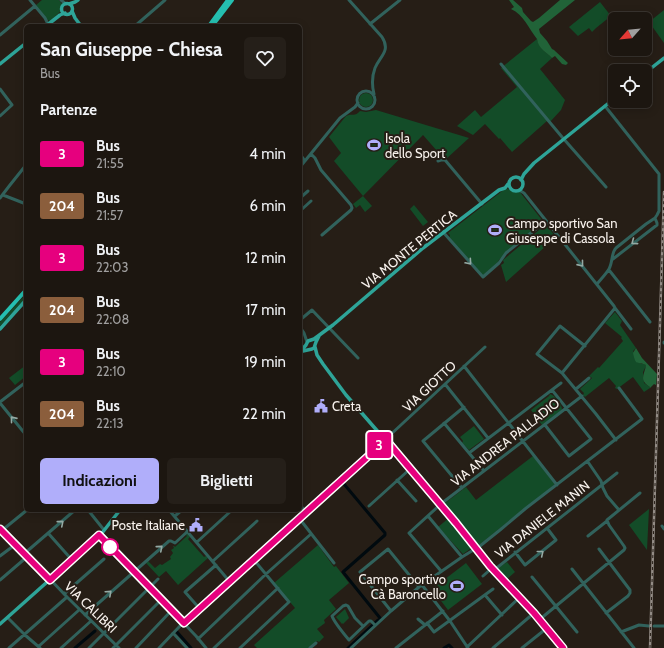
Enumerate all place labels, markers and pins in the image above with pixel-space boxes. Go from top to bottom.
place label: Isola dello Sport [385,130,446,161]
sports icon: Isola dello Sport [366,137,382,153]
place label: Campo sportivo San Giuseppe di Cassola [506,215,617,246]
sports icon: Campo sportivo San Giuseppe di Cassola [487,222,503,238]
public building icon: Creta [313,398,329,414]
place label: Creta [332,398,362,414]
place label: Poste Italiane [111,517,185,533]
public building icon: Poste Italiane [188,517,204,533]
unlabelled marker [101,538,119,556]
place label: Campo sportivo Cà Baroncello [359,571,446,602]
sports icon: Campo sportivo Cà Baroncello [449,578,465,594]

